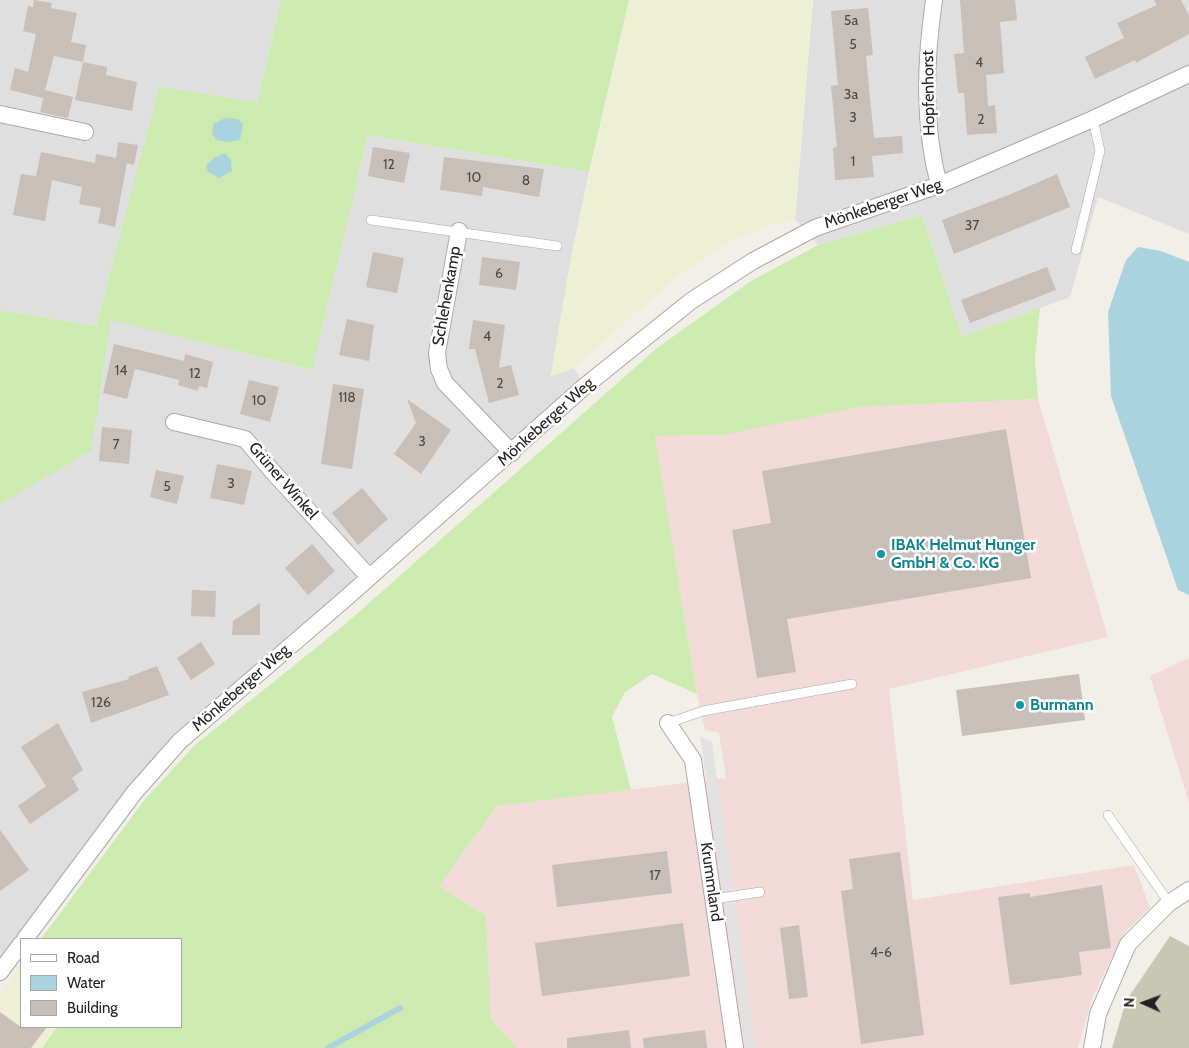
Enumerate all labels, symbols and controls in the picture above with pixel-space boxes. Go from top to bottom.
house number: 5a [844,13,858,29]
house number: 5 [849,37,857,53]
street label: Hopfenhorst [919,50,939,136]
house number: 4 [975,55,983,71]
house number: 3a [844,87,858,103]
house number: 3 [849,110,857,126]
house number: 2 [977,112,985,128]
house number: 1 [851,154,855,170]
house number: 12 [383,157,395,173]
house number: 10 [467,170,481,186]
house number: 8 [522,173,530,189]
street label: Mönkeberger Weg [822,175,944,233]
house number: 37 [965,218,979,234]
street label: Schlehenkamp [429,245,465,347]
house number: 6 [495,266,503,282]
house number: 4 [483,329,491,345]
house number: 14 [115,363,127,379]
house number: 12 [189,366,201,382]
street label: Mönkeberger Weg [494,374,598,470]
house number: 2 [496,376,504,392]
house number: 118 [338,390,356,406]
house number: 10 [252,393,266,409]
house number: 3 [418,434,426,450]
house number: 7 [112,437,120,453]
street label: Grüner Winkel [244,438,322,524]
house number: 3 [227,476,235,492]
house number: 5 [163,479,171,495]
place label: IBAK Helmut Hunger GmbH & Co. KG [891,535,1035,573]
marker: IBAK Helmut Hunger GmbH & Co. KG [875,548,887,560]
street label: Mönkeberger Weg [188,640,294,736]
house number: 126 [91,695,111,711]
place label: Burmann [1030,695,1094,715]
marker: Burmann [1014,699,1026,711]
street label: Krummland [696,841,726,923]
house number: 17 [649,868,661,884]
legend [20,938,182,1028]
house number: 4-6 [870,945,892,961]
text: Road [67,949,100,967]
text: Water [67,974,105,992]
north arrow [1119,978,1169,1028]
text: N [1120,997,1138,1008]
text: Building [67,999,118,1017]

